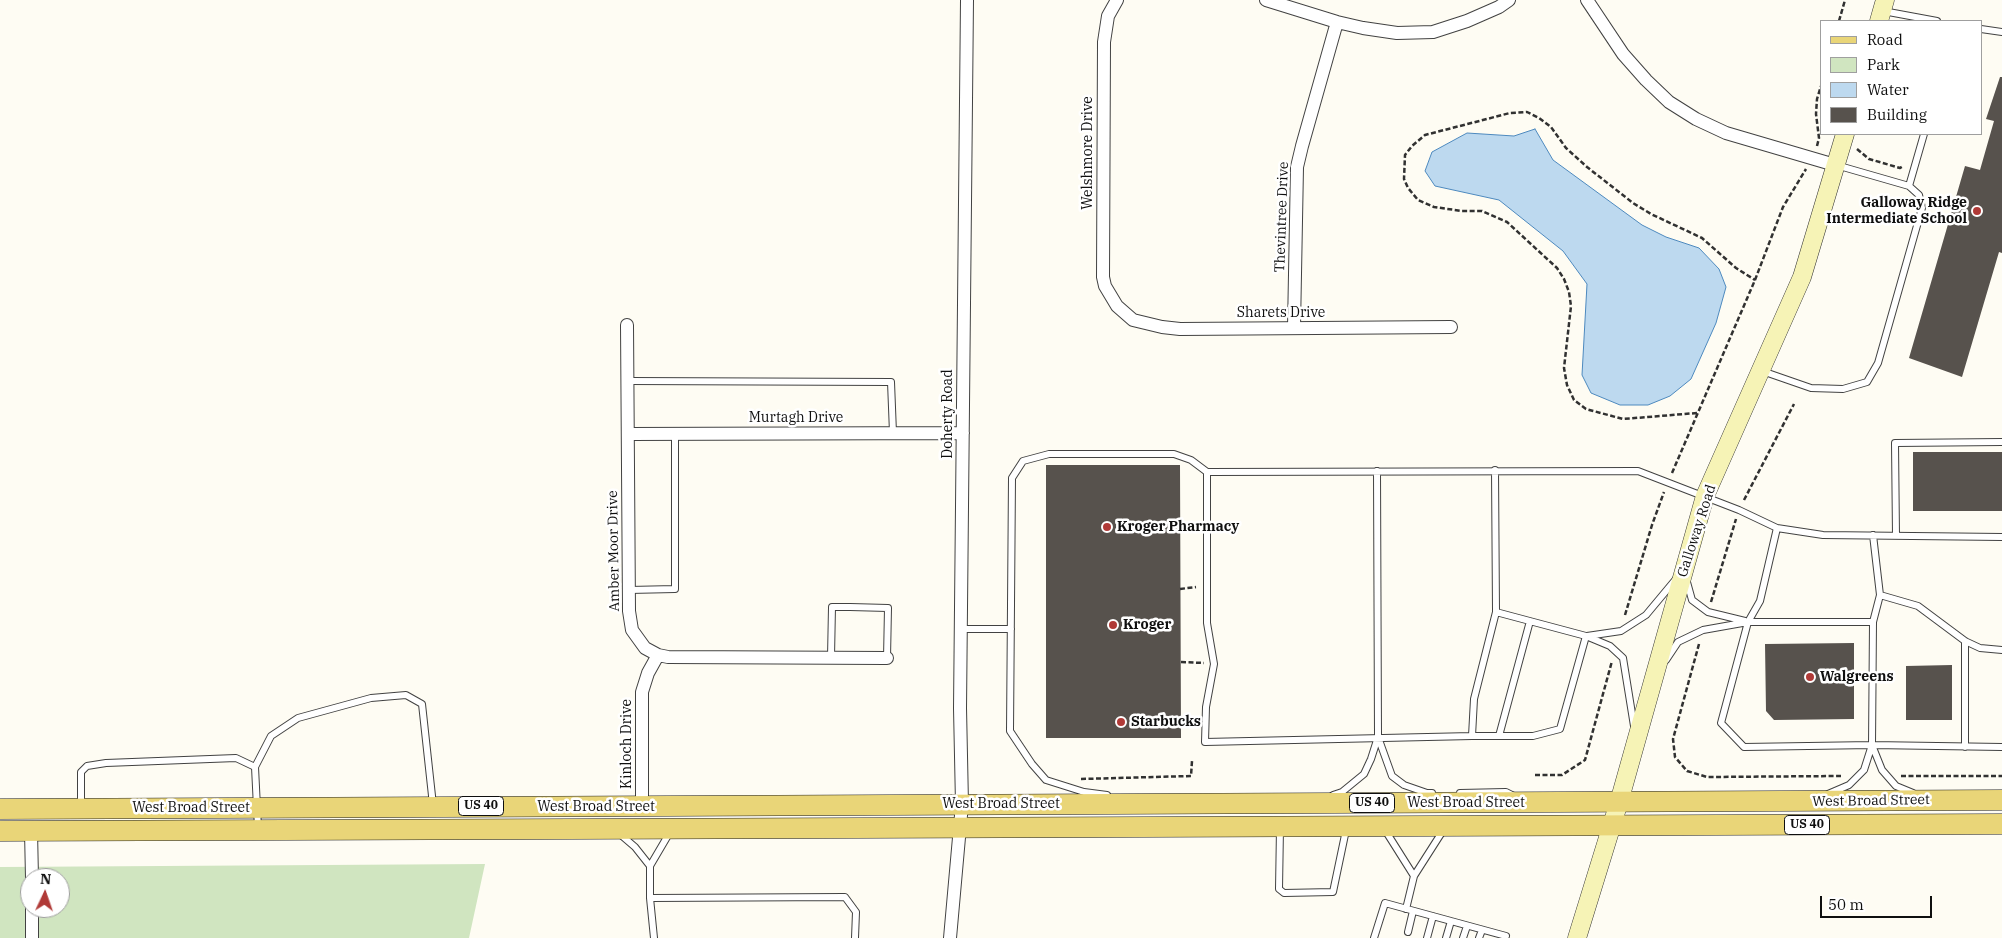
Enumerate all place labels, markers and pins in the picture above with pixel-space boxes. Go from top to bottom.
place label: Galloway Ridge Intermediate School [1826,195,1967,228]
marker: Galloway Ridge Intermediate School [1971,205,1983,217]
place label: Kroger Pharmacy [1117,519,1239,535]
marker: Kroger Pharmacy [1101,521,1113,533]
place label: Kroger [1123,617,1171,633]
marker: Kroger [1107,619,1119,631]
place label: Walgreens [1820,669,1894,685]
marker: Walgreens [1804,671,1816,683]
place label: Starbucks [1131,714,1201,730]
marker: Starbucks [1115,716,1127,728]

